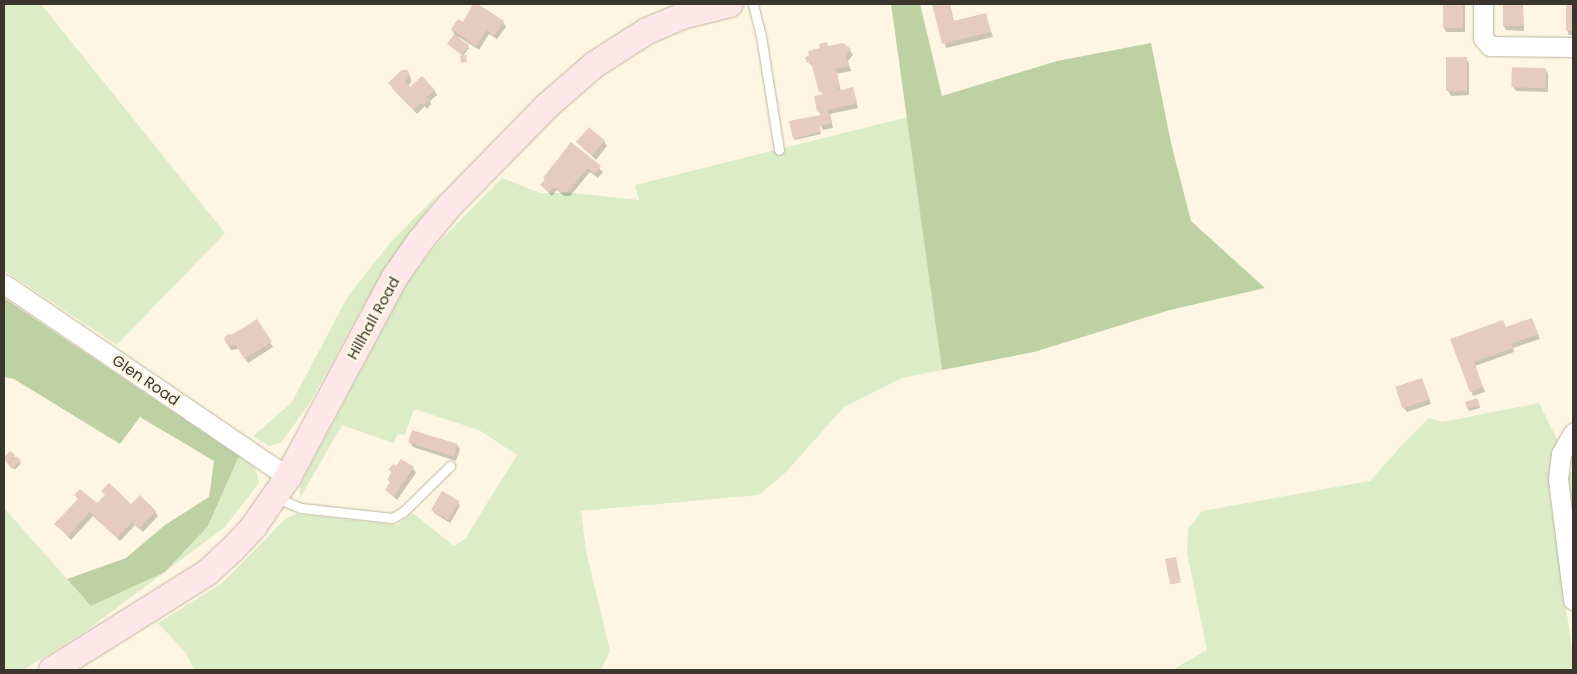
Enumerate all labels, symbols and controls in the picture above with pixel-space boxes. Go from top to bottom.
street label: Hillhall Road [343,274,403,362]
street label: Glen Road [109,351,183,409]

